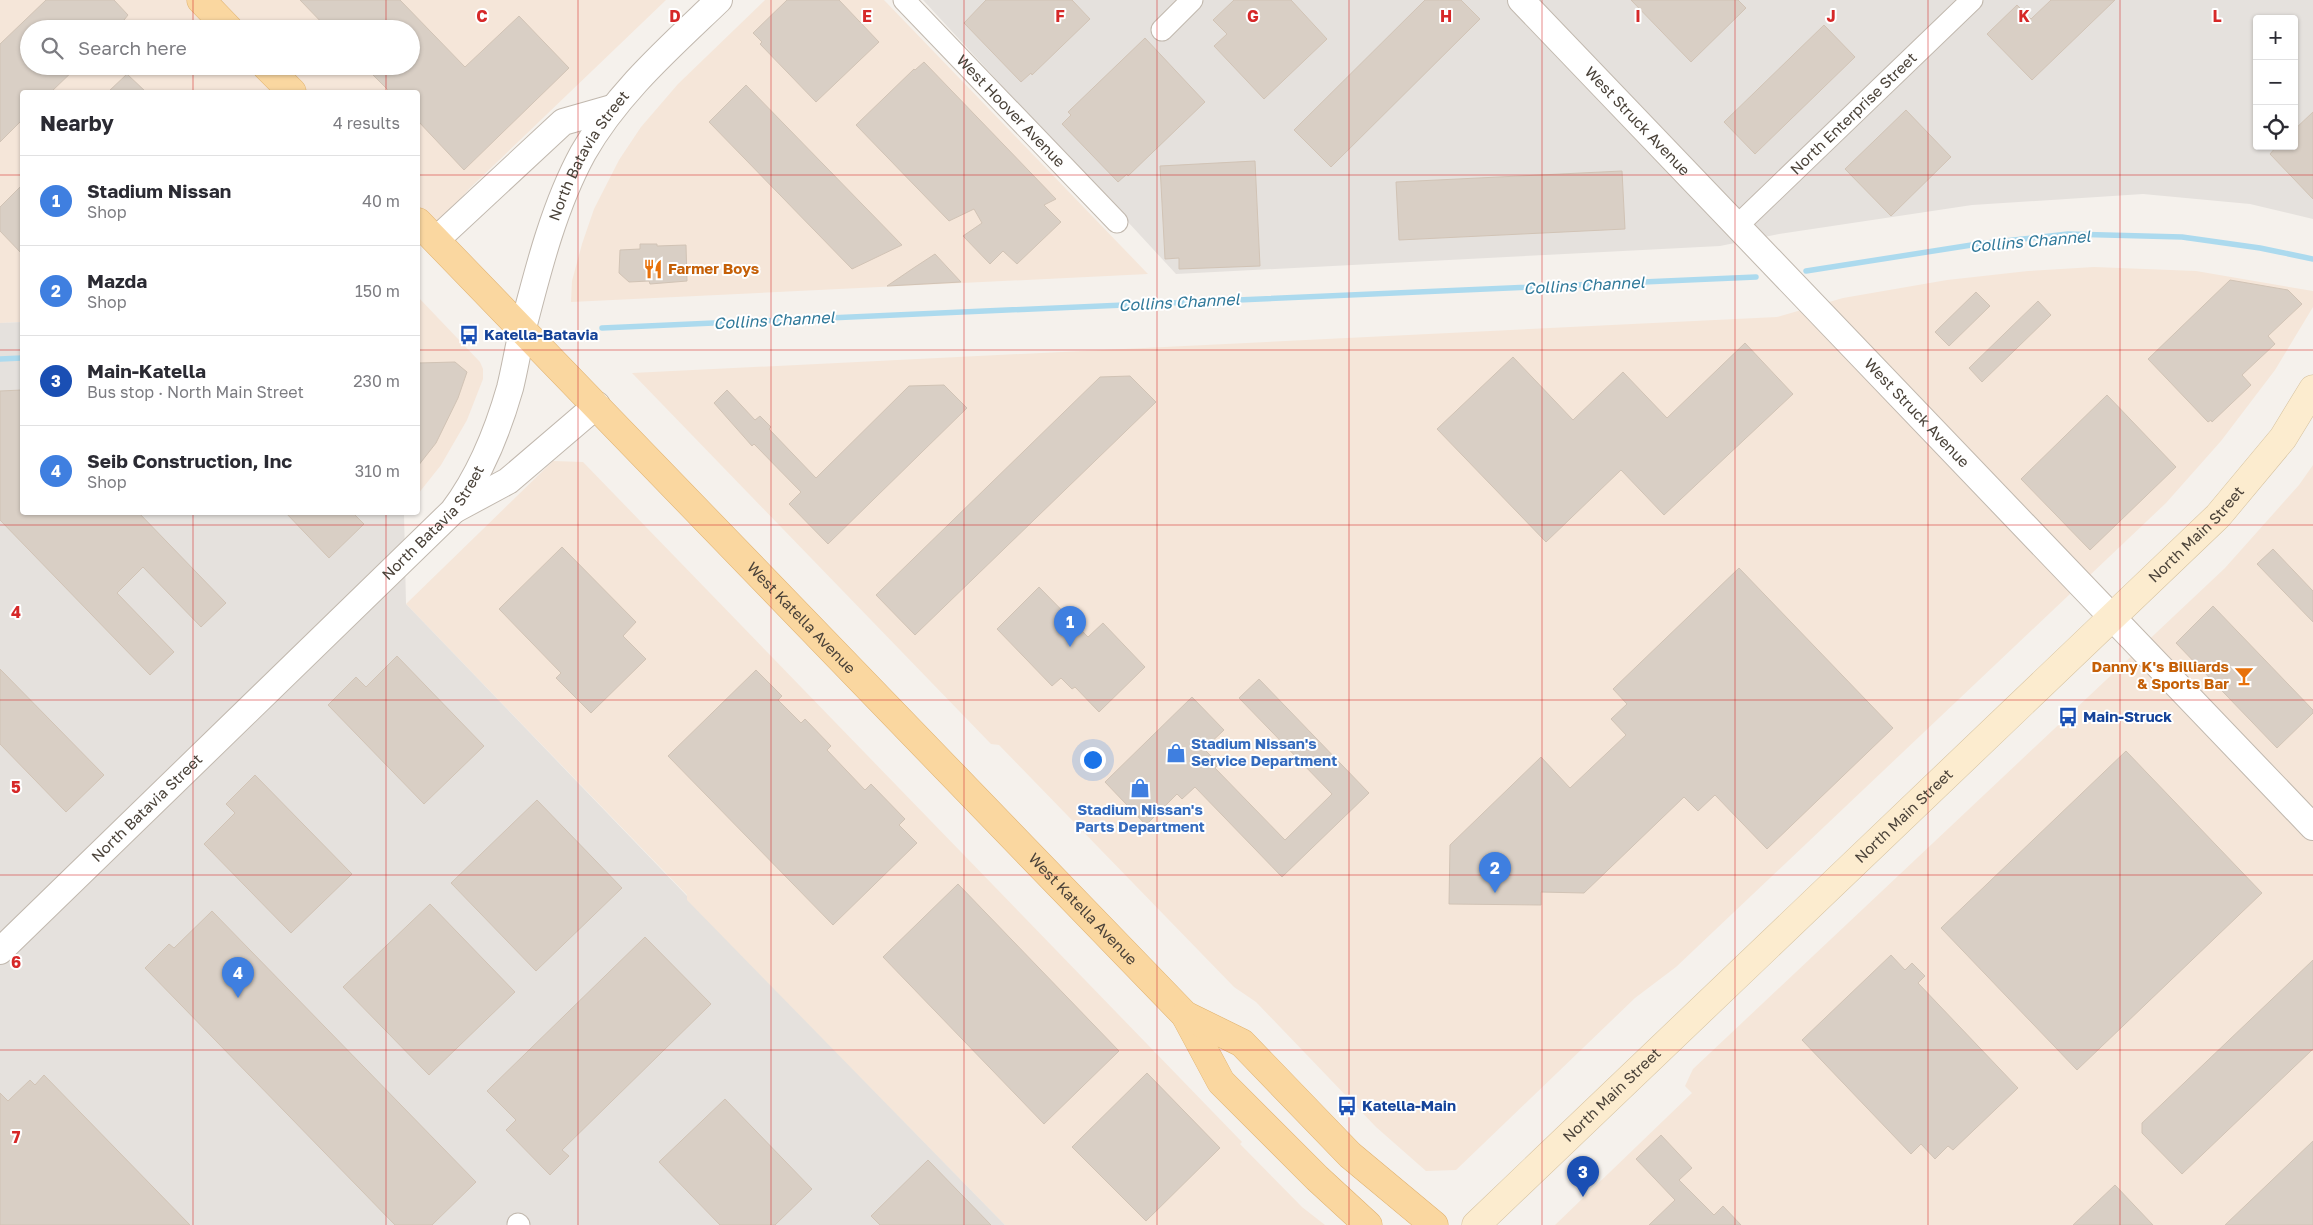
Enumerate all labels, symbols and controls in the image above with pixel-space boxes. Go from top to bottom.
text: C [476,6,488,26]
text: D [669,6,681,26]
text: E [862,6,872,26]
text: F [1055,6,1065,26]
text: G [1247,6,1259,26]
text: H [1440,6,1452,26]
text: I [1635,6,1641,26]
text: J [1826,6,1836,26]
text: K [2018,6,2030,26]
text: L [2212,6,2222,26]
map controls [2253,15,2298,150]
button: + [2253,15,2298,60]
search box [20,20,420,75]
icon: search [38,34,66,62]
text: Search here [78,36,187,59]
street label: North Enterprise Street [1786,48,1920,178]
street label: West Hoover Avenue [953,51,1070,171]
button: − [2253,60,2298,105]
street label: West Struck Avenue [1582,62,1694,179]
street label: North Batavia Street [544,86,632,223]
button: locate [2253,105,2298,150]
text: Nearby [40,110,114,136]
text: 4 results [333,113,400,133]
text: Stadium Nissan [87,179,231,202]
text: 1 [52,191,60,211]
text: 40 m [362,191,400,211]
text: Shop [87,202,127,222]
water label: Collins Channel [1969,226,2092,256]
restaurant icon: Farmer Boys [642,258,664,280]
place label: Farmer Boys [668,259,759,277]
text: Mazda [87,269,147,292]
water label: Collins Channel [1523,272,1646,298]
text: 2 [51,281,61,301]
text: 150 m [355,281,400,301]
water label: Collins Channel [1118,289,1241,315]
text: Shop [87,292,127,312]
water label: Collins Channel [713,307,836,333]
bus stop icon: Katella-Batavia [458,324,480,346]
place label: Katella-Batavia [484,325,599,343]
street label: West Struck Avenue [1861,354,1974,471]
text: Main-Katella [87,359,206,382]
text: 3 [51,371,61,391]
text: 230 m [353,371,400,391]
text: Bus stop · North Main Street [87,382,304,402]
text: Seib Construction, Inc [87,449,292,472]
text: 4 [51,461,61,481]
text: 310 m [355,461,400,481]
street label: North Batavia Street [378,462,487,583]
text: Shop [87,472,127,492]
street label: North Main Street [2144,482,2247,586]
street label: West Katella Avenue [744,558,860,677]
text: 4 [11,602,21,622]
pin: 1 [1054,606,1086,647]
place label: Danny K's Billiards & Sports Bar [2091,657,2229,692]
bar icon: Danny K's Billiards & Sports Bar [2233,665,2255,687]
bus stop icon: Main-Struck [2057,706,2079,728]
place label: Main-Struck [2083,707,2172,725]
place label: Stadium Nissan's Service Department [1191,734,1337,769]
shop icon: Stadium Nissan's Service Department [1165,742,1187,764]
your location [1080,747,1106,773]
street label: North Batavia Street [87,750,205,865]
street label: North Main Street [1851,764,1956,866]
text: 5 [11,777,21,797]
shop icon: Stadium Nissan's Parts Department [1129,777,1151,799]
place label: Stadium Nissan's Parts Department [1075,800,1205,835]
street label: West Katella Avenue [1025,849,1142,968]
pin: 2 [1479,852,1511,893]
text: 6 [11,952,21,972]
pin: 4 [222,957,254,998]
street label: North Main Street [1559,1044,1664,1145]
bus stop icon: Katella-Main [1336,1095,1358,1117]
place label: Katella-Main [1362,1096,1456,1114]
text: 7 [12,1127,21,1147]
pin: 3 [1567,1156,1599,1197]

